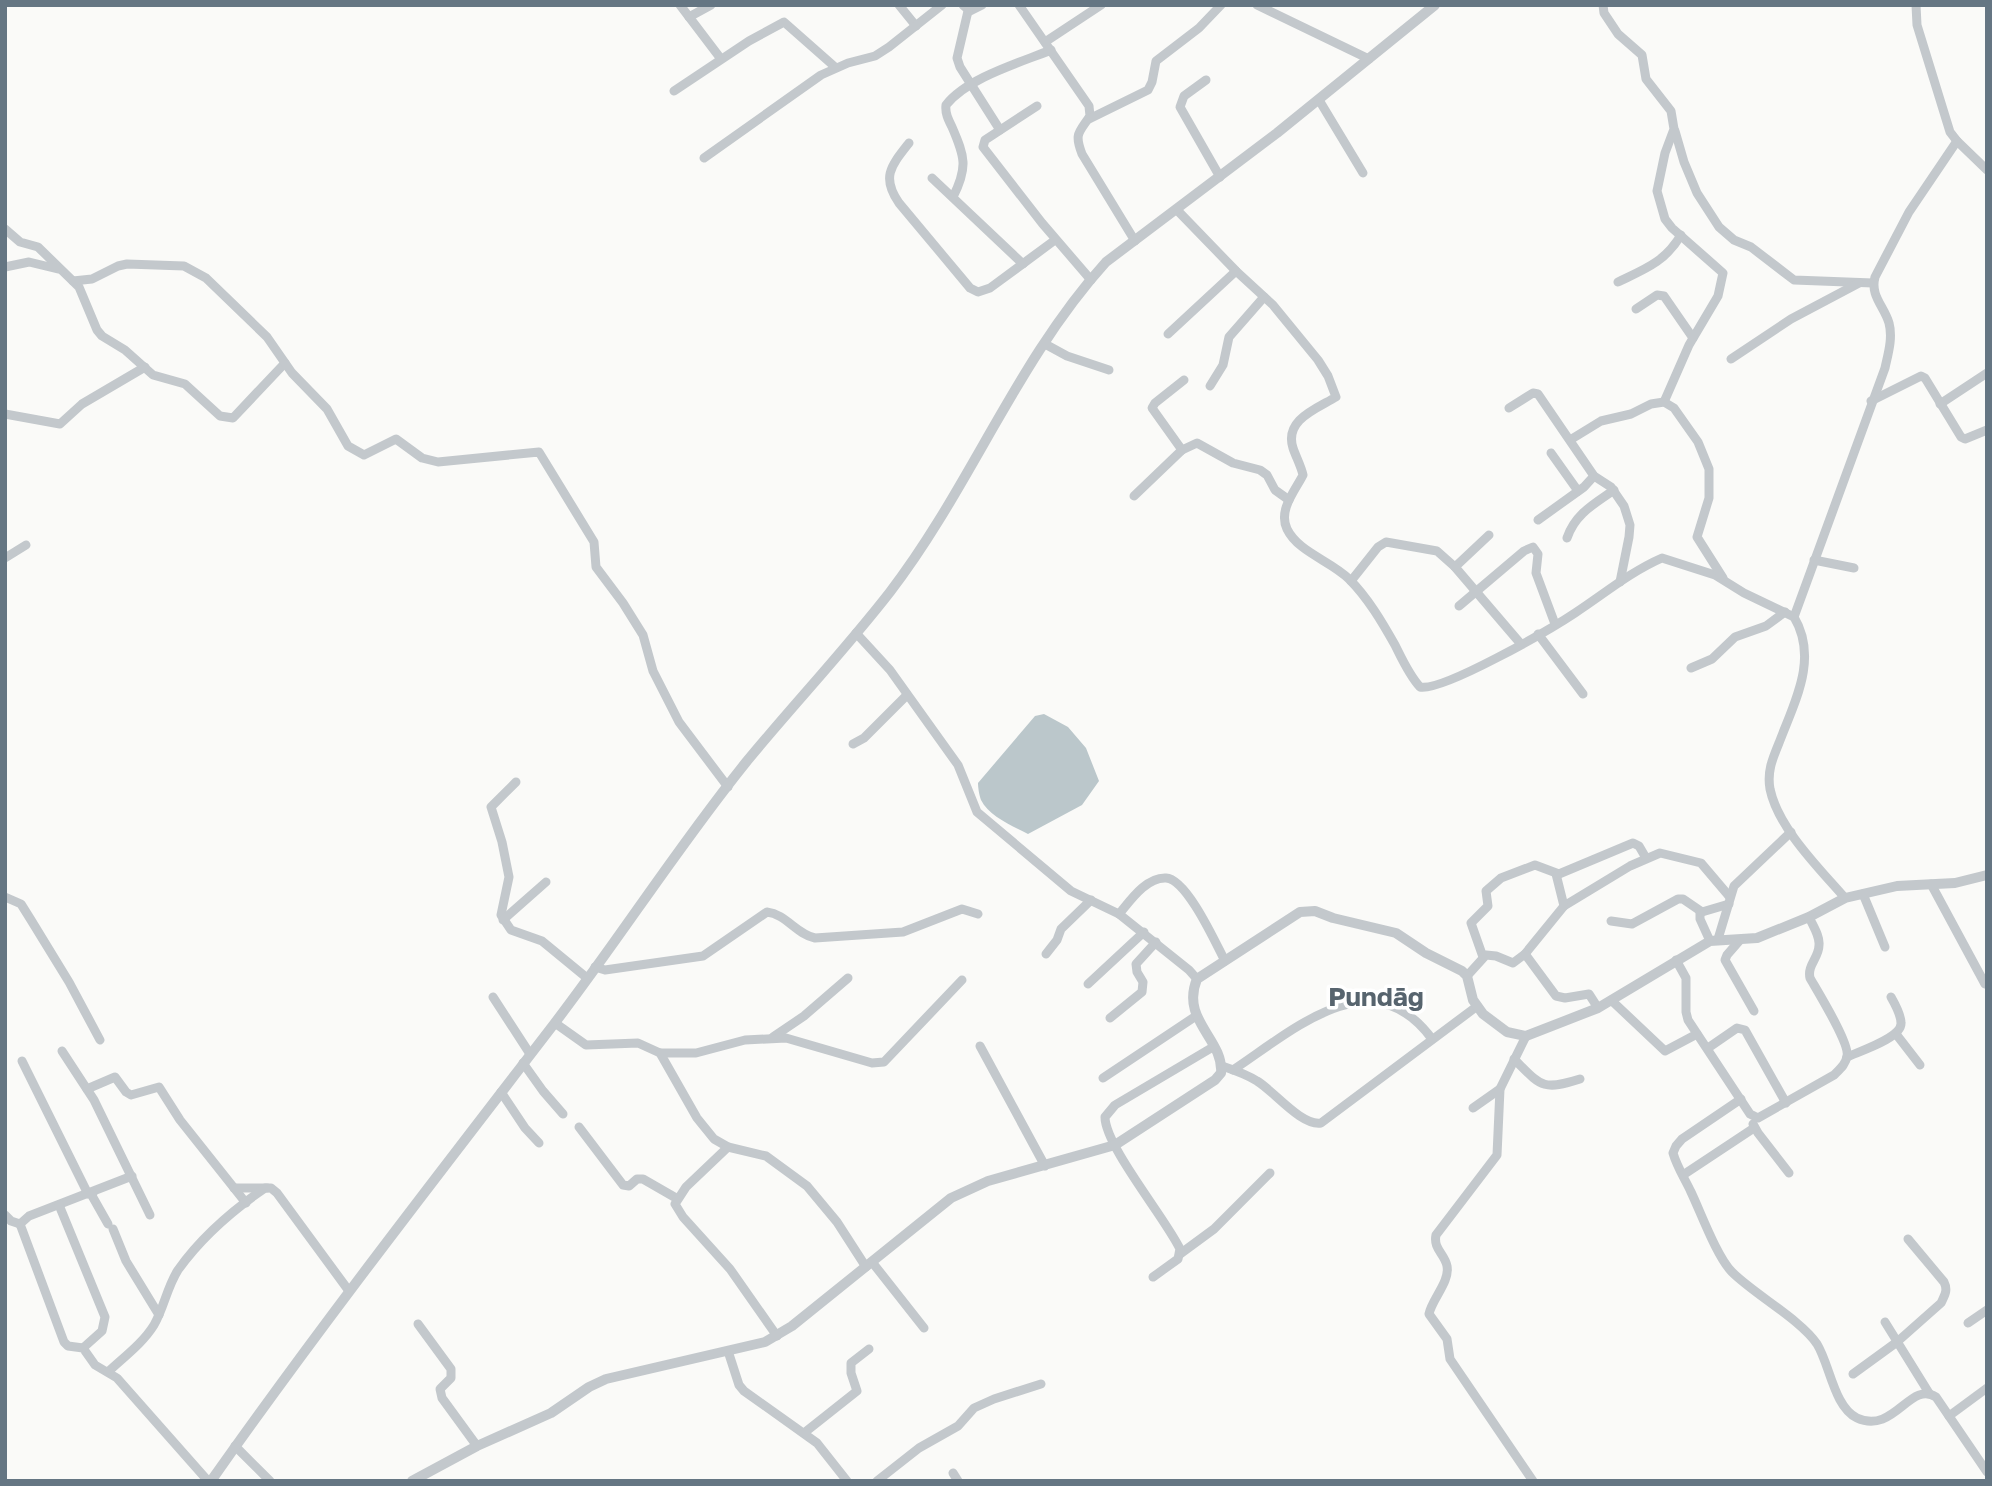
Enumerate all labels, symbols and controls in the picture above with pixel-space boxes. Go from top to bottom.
district label: Pundāg [1328,981,1424,1012]

